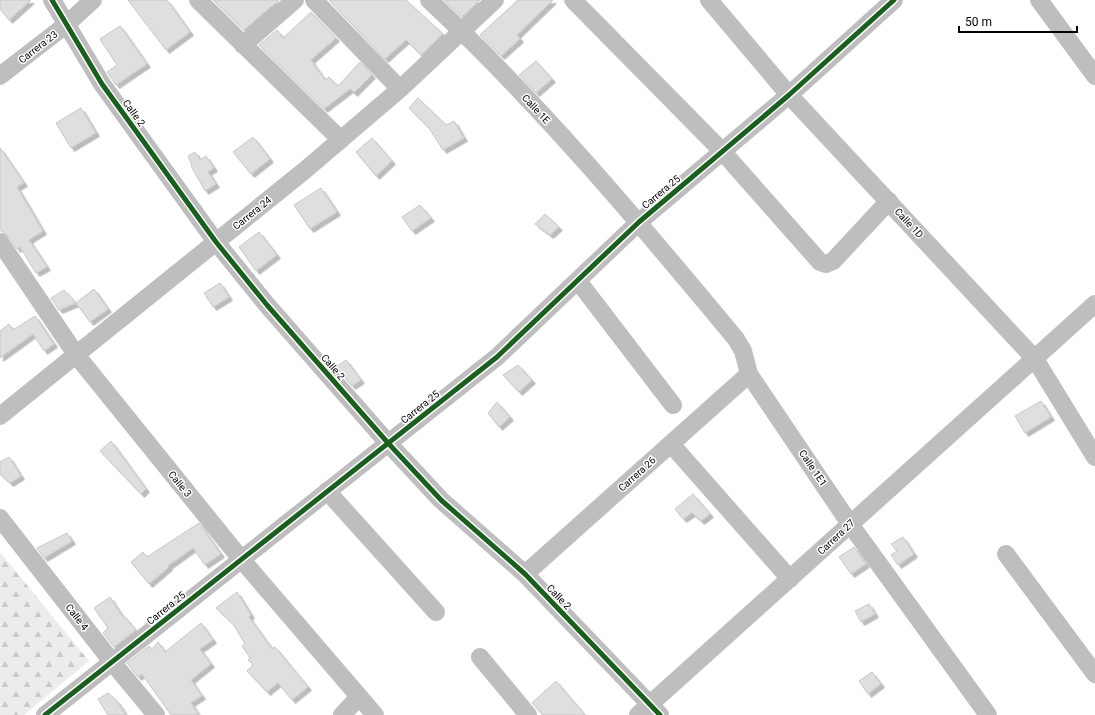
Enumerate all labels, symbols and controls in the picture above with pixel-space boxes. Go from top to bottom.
scale bar [959,8,1077,34]
text: 50 m [965,15,992,29]
street label: Carrera 23 [16,28,60,66]
street label: Calle 1E [520,92,552,126]
street label: Calle 2 [121,98,148,129]
street label: Carrera 25 [640,173,683,211]
street label: Carrera 24 [231,194,274,232]
street label: Calle 1D [892,206,926,240]
street label: Calle 2 [319,352,347,382]
street label: Carrera 25 [399,388,442,426]
street label: Calle 1E1 [797,448,829,488]
street label: Carrera 26 [616,454,658,494]
street label: Calle 3 [166,469,194,499]
street label: Carrera 27 [815,517,857,557]
street label: Calle 2 [545,582,574,612]
street label: Carrera 25 [145,589,188,627]
street label: Calle 4 [63,602,91,633]

